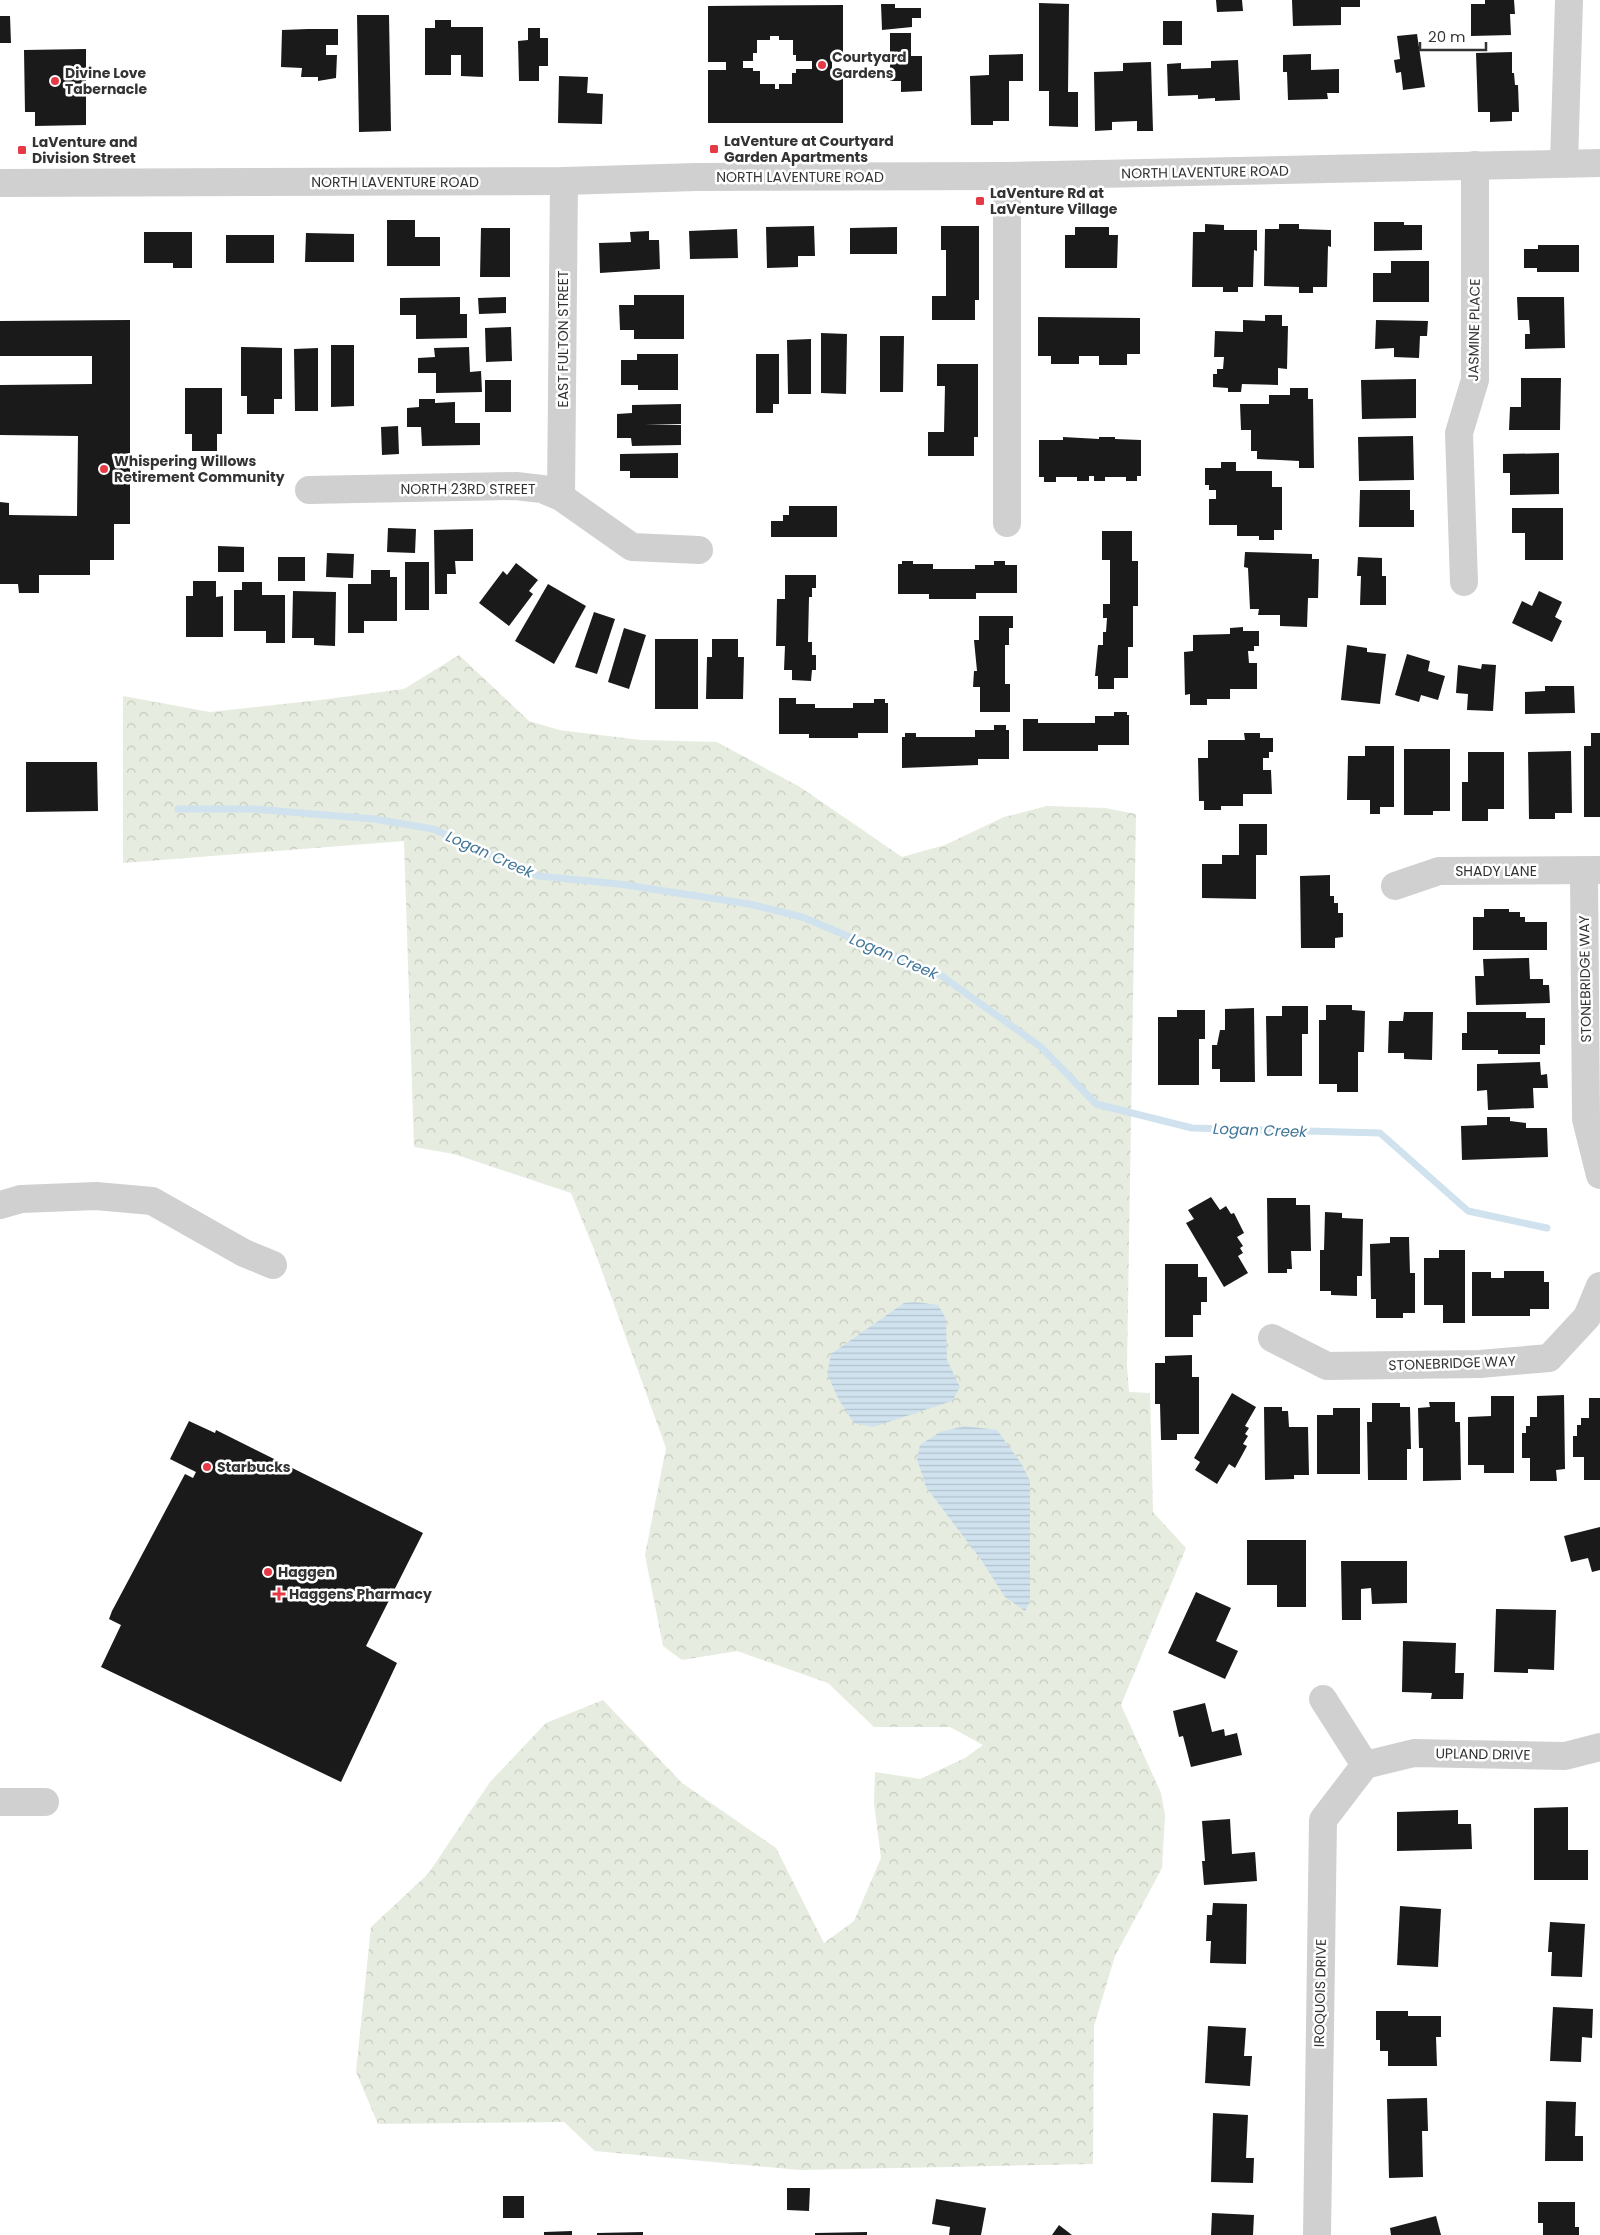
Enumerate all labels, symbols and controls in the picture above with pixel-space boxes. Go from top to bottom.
scale bar [1420,20,1486,52]
text: 20 m [1428,26,1466,47]
place label: Courtyard Gardens [832,47,907,83]
marker: Courtyard Gardens [816,59,828,71]
place label: Divine Love Tabernacle [65,63,147,99]
marker: Divine Love Tabernacle [49,75,61,87]
place label: LaVenture at Courtyard Garden Apartments [724,131,894,167]
place label: LaVenture and Division Street [32,132,138,168]
marker: LaVenture at Courtyard Garden Apartments [708,143,720,155]
marker: LaVenture and Division Street [16,144,28,156]
street label: NORTH LAVENTURE ROAD [1121,161,1289,183]
street label: NORTH LAVENTURE ROAD [716,167,884,187]
street label: NORTH LAVENTURE ROAD [311,172,479,192]
place label: LaVenture Rd at LaVenture Village [990,183,1118,219]
marker: LaVenture Rd at LaVenture Village [974,195,986,207]
street label: EAST FULTON STREET [553,270,573,408]
street label: JASMINE PLACE [1463,278,1485,382]
place label: Whispering Willows Retirement Community [114,451,285,487]
marker: Whispering Willows Retirement Community [98,463,110,475]
street label: NORTH 23RD STREET [400,479,536,499]
water label: Logan Creek [443,825,538,883]
street label: SHADY LANE [1455,861,1537,881]
street label: STONEBRIDGE WAY [1574,915,1596,1043]
water label: Logan Creek [847,928,943,985]
water label: Logan Creek [1213,1118,1309,1142]
street label: STONEBRIDGE WAY [1388,1351,1516,1375]
place label: Starbucks [217,1457,291,1477]
marker: Starbucks [201,1461,213,1473]
place label: Haggen [278,1562,335,1582]
marker: Haggen [262,1566,274,1578]
place label: Haggens Pharmacy [289,1584,432,1604]
marker: Haggens Pharmacy [273,1588,285,1600]
street label: UPLAND DRIVE [1435,1743,1531,1765]
street label: IROQUOIS DRIVE [1309,1939,1331,2047]

